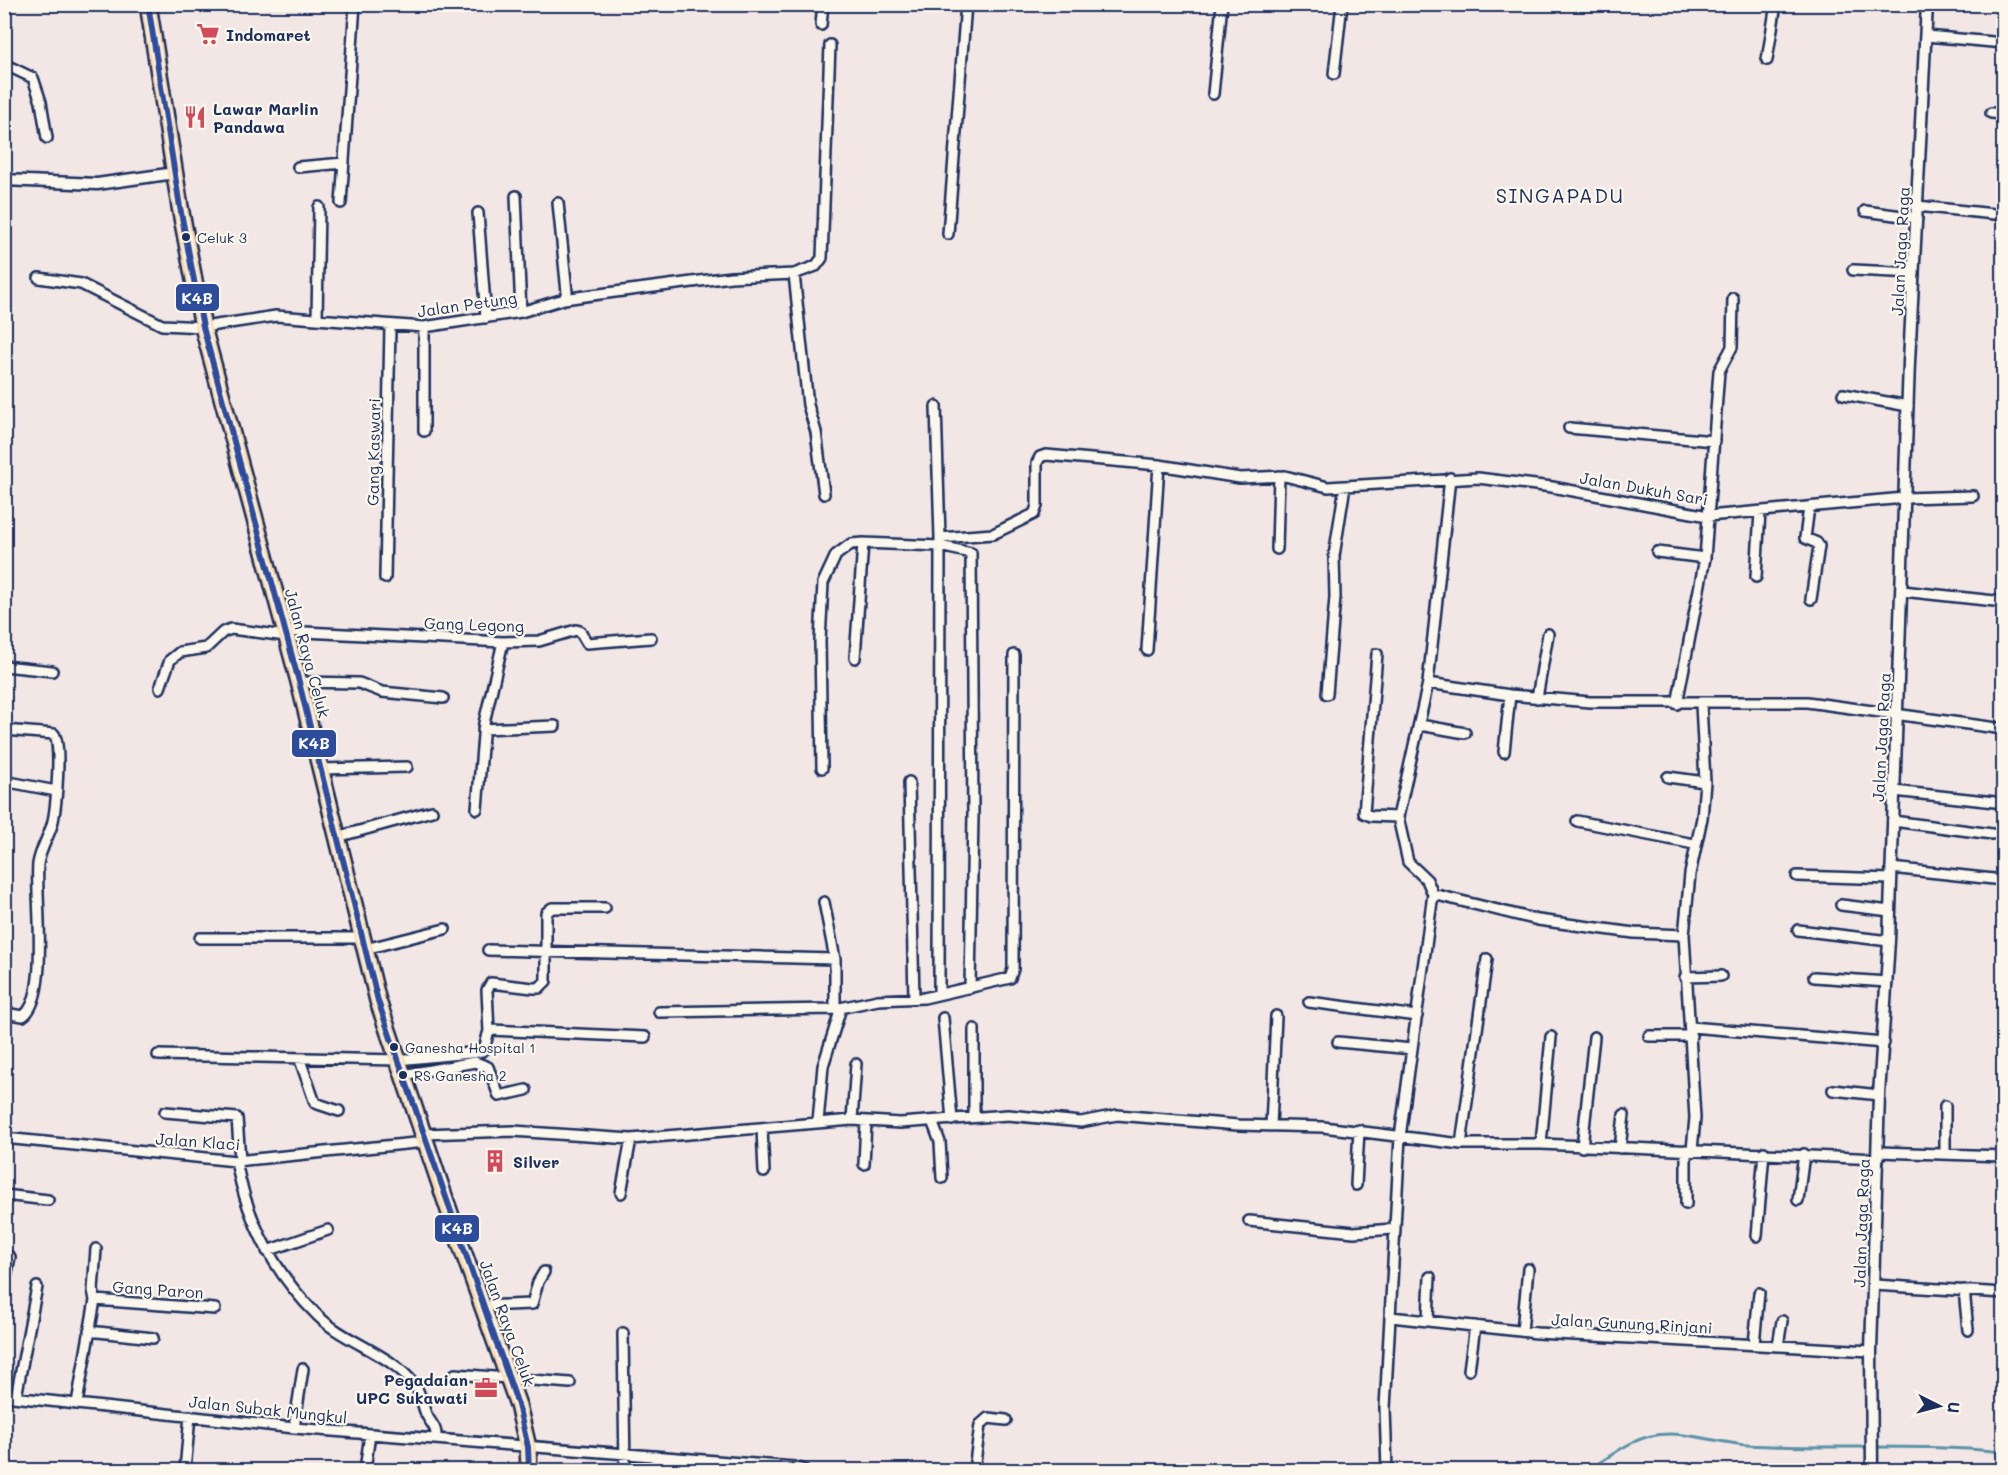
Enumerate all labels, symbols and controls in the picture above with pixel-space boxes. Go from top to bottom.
supermarket icon: Indomaret [195,21,221,47]
place label: Indomaret [226,24,311,45]
place label: Lawar Marlin Pandawa [213,98,318,137]
restaurant icon: Lawar Marlin Pandawa [182,104,208,130]
district label: SINGAPADU [1496,182,1624,208]
street label: Jalan Jaga Raga [1886,186,1914,316]
place label: Celuk 3 [197,228,247,247]
marker: Celuk 3 [180,231,192,243]
line badge: K4B [175,283,220,312]
text: K4B [181,287,213,308]
street label: Jalan Petung [416,287,518,321]
street label: Gang Kaswari [362,398,384,506]
street label: Jalan Dukuh Sari [1578,466,1710,510]
street label: Jalan Raya Celuk [281,586,335,720]
street label: Gang Legong [424,612,524,636]
street label: Jalan Jaga Raga [1867,672,1895,802]
line badge: K4B [291,729,337,758]
text: K4B [298,732,330,753]
place label: Ganesha Hospital 1 [405,1038,536,1057]
marker: Ganesha Hospital 1 [388,1041,400,1053]
place label: RS Ganesha 2 [414,1066,507,1085]
marker: RS Ganesha 2 [397,1069,409,1081]
street label: Jalan Klaci [155,1128,241,1154]
building icon: Silver [482,1148,508,1174]
place label: Silver [513,1151,559,1172]
street label: Jalan Jaga Raga [1848,1158,1874,1288]
line badge: K4B [434,1214,480,1243]
text: K4B [441,1217,473,1238]
street label: Jalan Raya Celuk [475,1257,541,1389]
street label: Gang Paron [112,1275,204,1303]
street label: Jalan Gunung Rinjani [1551,1308,1713,1338]
place label: Pegadaian UPC Sukawati [356,1369,468,1408]
office icon: Pegadaian UPC Sukawati [473,1375,499,1401]
north arrow [1909,1376,1969,1436]
street label: Jalan Subak Mungkul [188,1390,348,1428]
text: U [1943,1401,1965,1414]

